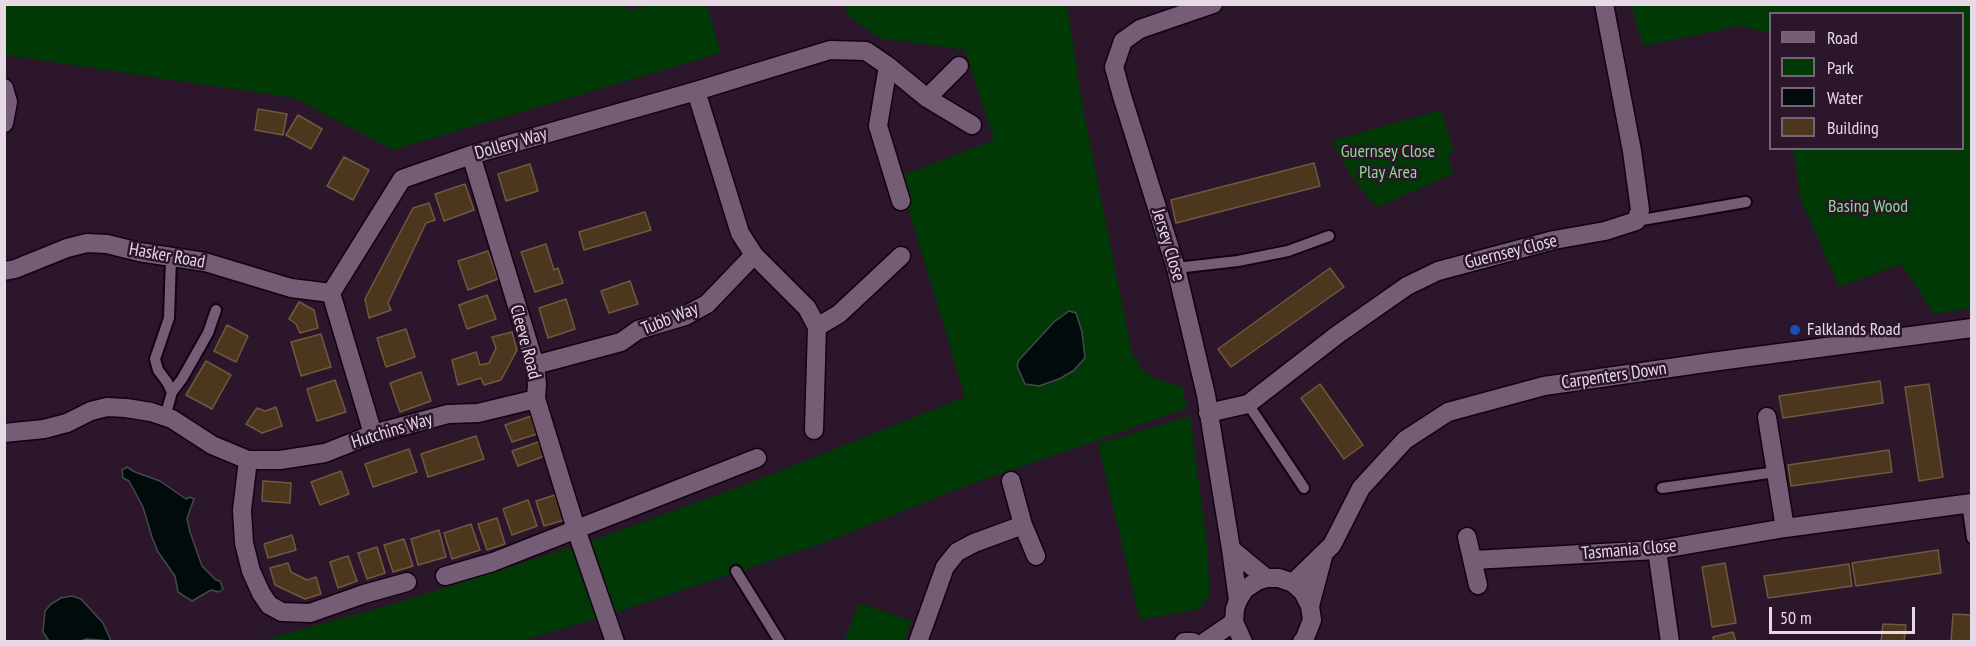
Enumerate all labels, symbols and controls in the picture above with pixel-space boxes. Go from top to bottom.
legend [1769,12,1964,150]
text: Road [1827,26,1858,49]
text: Park [1827,56,1854,79]
text: Water [1827,86,1863,109]
text: Building [1827,116,1879,139]
street label: Dollery Way [472,123,550,165]
park label: Guernsey Close Play Area [1341,141,1435,184]
park label: Basing Wood [1828,196,1908,218]
street label: Jersey Close [1147,206,1189,284]
street label: Guernsey Close [1463,230,1559,274]
street label: Hasker Road [127,239,207,273]
street label: Tubb Way [639,298,701,340]
street label: Cleeve Road [505,303,545,381]
place label: Falklands Road [1807,319,1901,341]
marker: Falklands Road [1788,323,1802,337]
street label: Carpenters Down [1560,358,1668,394]
street label: Hutchins Way [349,408,435,454]
street label: Tasmania Close [1581,535,1677,565]
scale bar [1772,595,1918,633]
text: 50 m [1780,606,1812,629]

